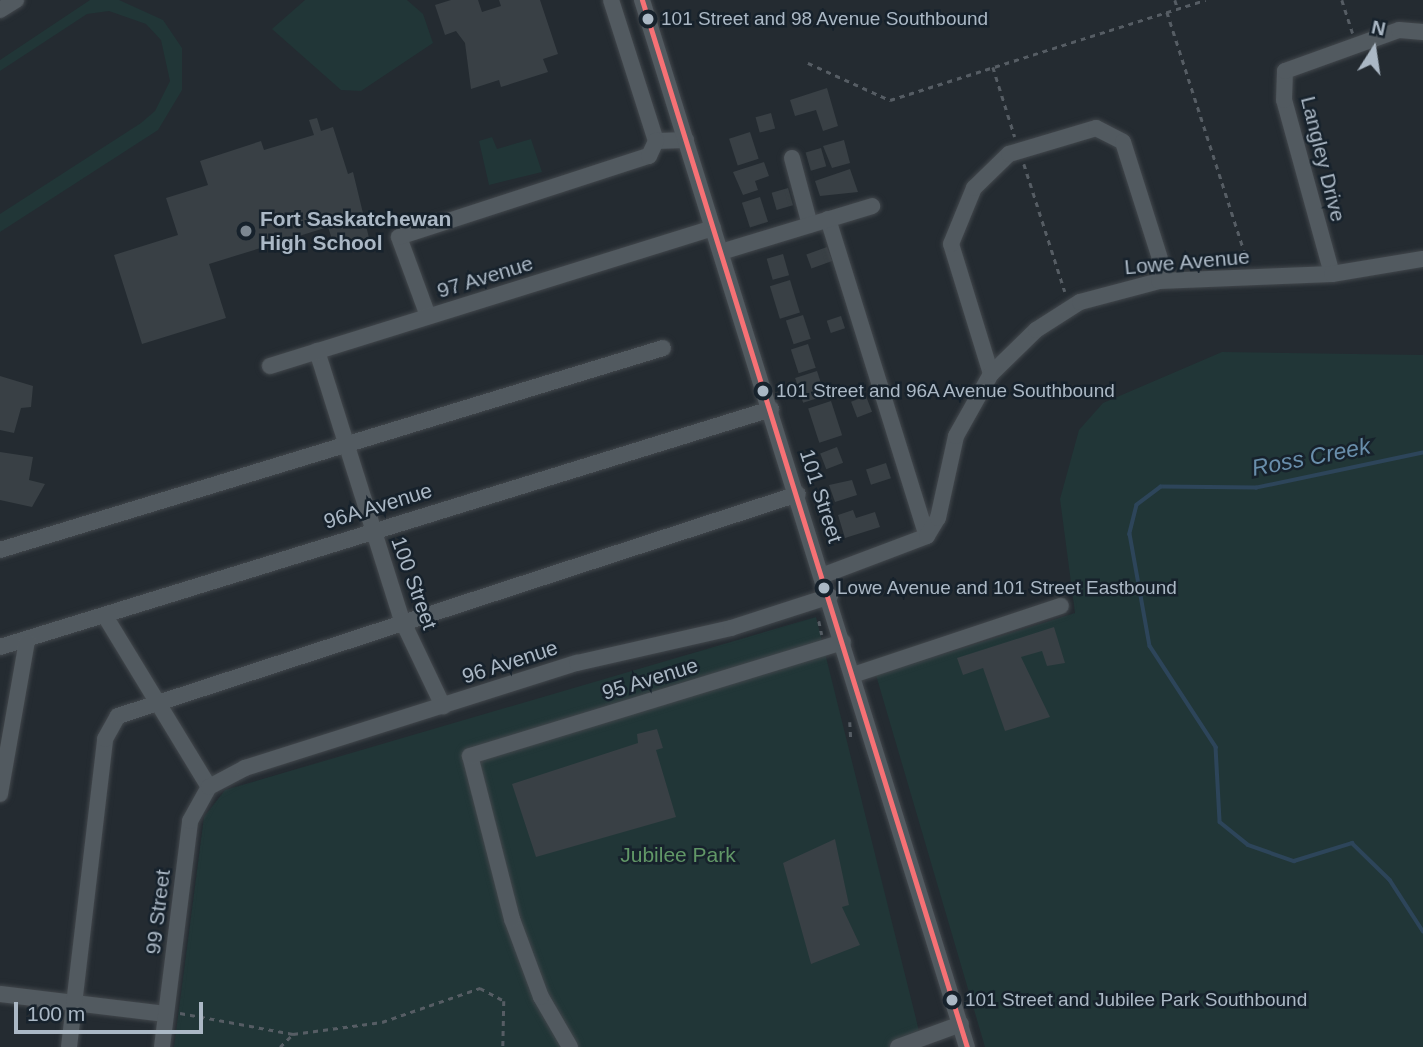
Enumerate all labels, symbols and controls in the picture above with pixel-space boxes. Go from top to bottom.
place label: 101 Street and 98 Avenue Southbound [661,8,989,30]
marker: 101 Street and 98 Avenue Southbound [641,12,655,26]
north arrow [1339,14,1409,84]
text: N [1370,16,1387,40]
street label: Langley Drive [1295,94,1351,224]
place label: Fort Saskatchewan High School [260,206,451,256]
marker: Fort Saskatchewan High School [238,223,254,239]
street label: Lowe Avenue [1123,244,1251,280]
street label: 97 Avenue [433,250,537,304]
place label: 101 Street and 96A Avenue Southbound [776,380,1117,402]
marker: 101 Street and 96A Avenue Southbound [756,384,770,398]
water label: Ross Creek [1249,432,1373,482]
street label: 101 Street [794,446,848,546]
street label: 96A Avenue [320,477,436,535]
street label: 100 Street [386,533,442,633]
place label: Lowe Avenue and 101 Street Eastbound [837,577,1178,599]
marker: Lowe Avenue and 101 Street Eastbound [817,581,831,595]
street label: 96 Avenue [459,635,561,689]
street label: 95 Avenue [598,652,702,706]
park label: Jubilee Park [620,842,736,868]
street label: 99 Street [140,868,176,956]
scale bar [18,988,206,1032]
place label: 101 Street and Jubilee Park Southbound [965,989,1307,1011]
marker: 101 Street and Jubilee Park Southbound [945,993,959,1007]
text: 100 m [27,1002,85,1025]

